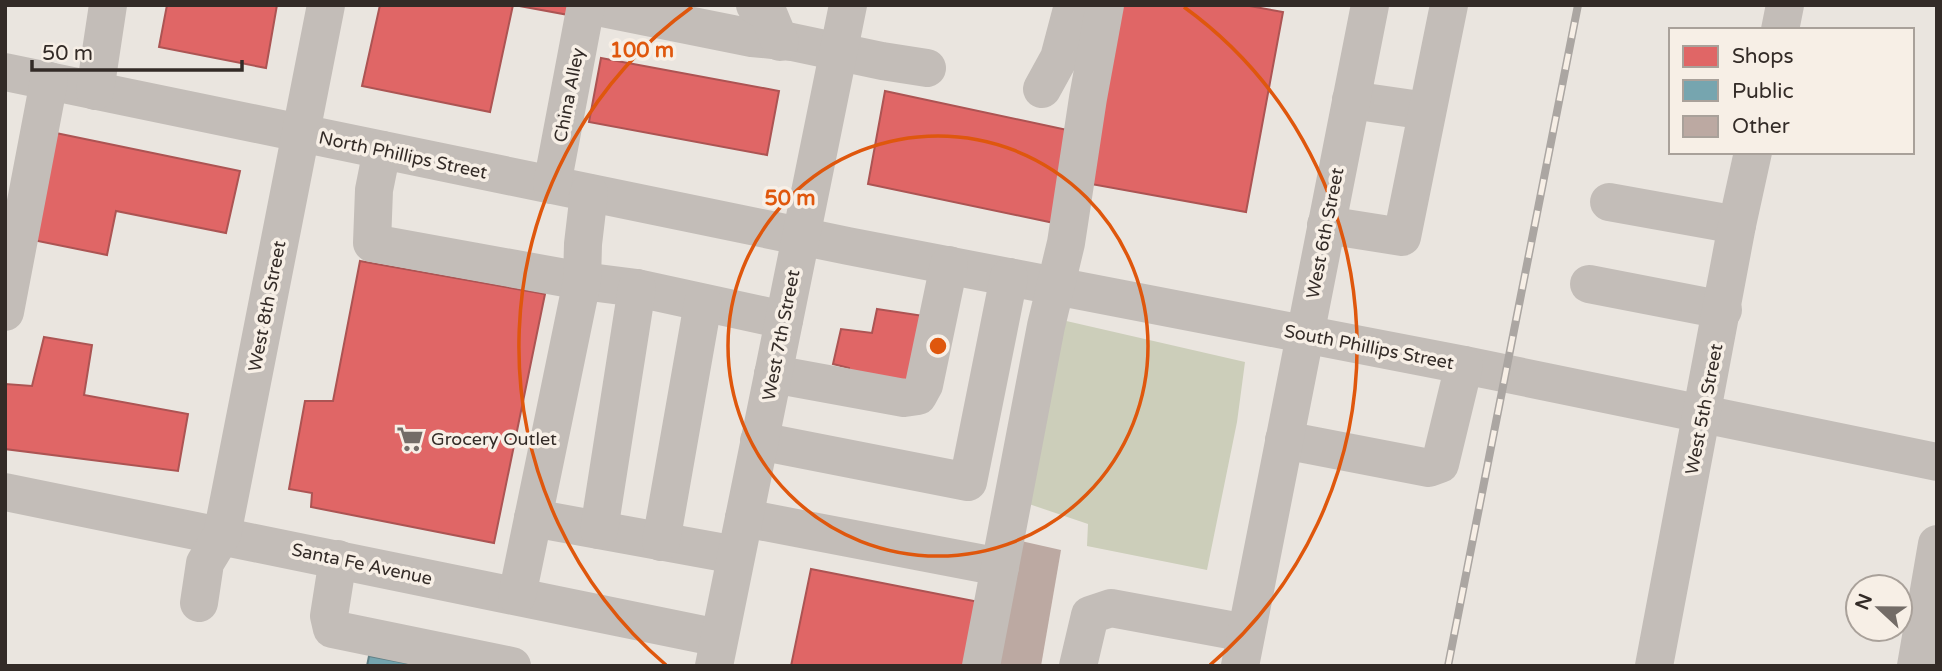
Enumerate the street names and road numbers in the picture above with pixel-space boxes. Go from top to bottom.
street label: China Alley [549,46,589,144]
street label: North Phillips Street [317,126,489,184]
street label: West 6th Street [1302,166,1349,300]
street label: West 8th Street [244,239,291,373]
street label: West 7th Street [758,268,805,402]
street label: South Phillips Street [1282,320,1456,374]
street label: West 5th Street [1681,342,1728,476]
street label: Santa Fe Avenue [290,538,434,590]

